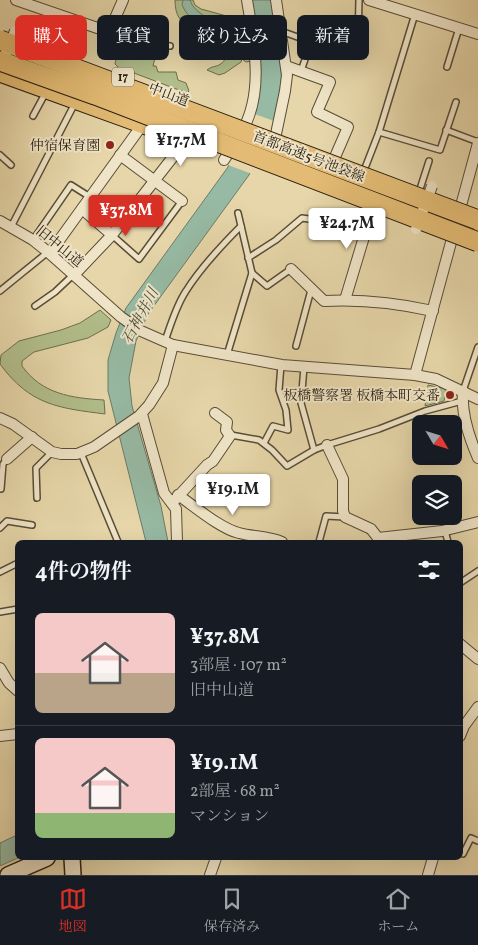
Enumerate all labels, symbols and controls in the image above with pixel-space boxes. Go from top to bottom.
chip: 購入 [15,15,87,60]
chip: 賃貸 [97,15,169,60]
chip: 絞り込み [179,15,287,60]
chip: 新着 [297,15,369,60]
road number: 17 [112,68,134,86]
street label: 中山道 [145,79,191,112]
pin: ¥17.7M [140,124,222,167]
street label: 首都高速5号池袋線 [250,127,367,188]
text: ¥17.7M [156,130,206,152]
place label: 仲宿保育園 [30,137,100,156]
marker: 仲宿保育園 [104,139,116,151]
pin: ¥37.8M [85,194,167,237]
text: ¥37.8M [99,200,153,222]
pin: ¥24.7M [306,208,388,250]
text: ¥24.7M [319,213,375,235]
street label: 旧中山道 [31,222,87,272]
water label: 石神井川 [118,284,166,348]
place label: 板橋警察署 板橋本町交番 [283,387,440,406]
marker: 板橋警察署 板橋本町交番 [444,389,456,401]
north arrow [412,415,462,465]
map controls [412,415,462,525]
pin: ¥19.1M [192,474,274,516]
button: layers [412,475,462,525]
text: ¥19.1M [207,479,259,501]
icon: filters [415,556,443,584]
text: 4件の物件 [35,558,132,587]
text: ¥37.8M [190,623,260,652]
icon: home [75,633,135,693]
text: 3部屋 · 107 m² [190,655,287,677]
text: 旧中山道 [190,680,254,702]
text: ¥19.1M [190,749,258,778]
icon: home [75,758,135,818]
text: 2部屋 · 68 m² [190,781,280,803]
text: マンション [190,806,269,828]
tab: 地図 [59,885,87,937]
tab: 保存済み [204,885,260,937]
tab: ホーム [377,885,419,937]

